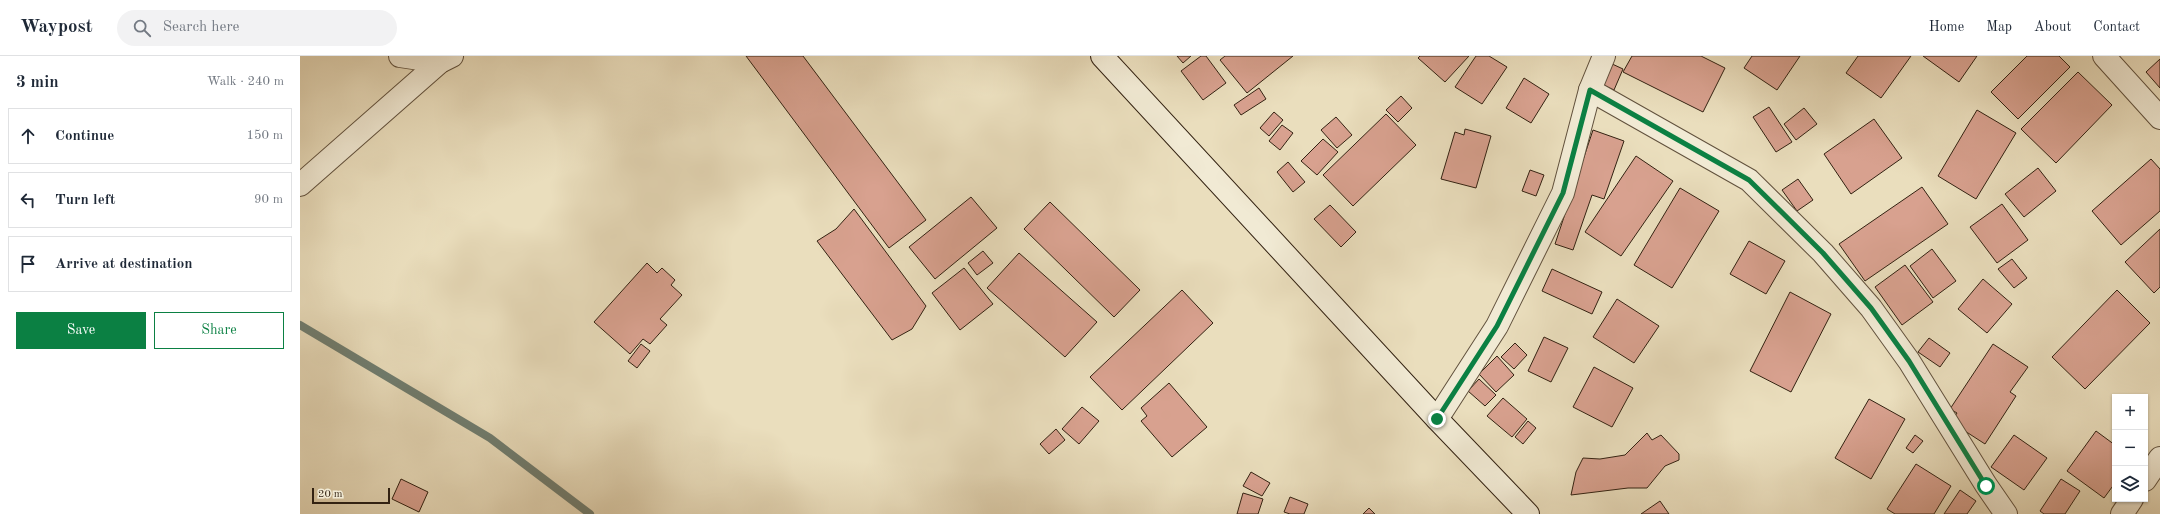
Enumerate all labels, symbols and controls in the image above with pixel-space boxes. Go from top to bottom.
search box [117,10,397,46]
icon: search [131,17,153,39]
text: Waypost [20,18,93,37]
text: Search here [163,20,239,35]
text: Home [1929,20,1964,34]
text: Map [1986,20,2012,34]
text: About [2034,20,2071,34]
text: Contact [2093,20,2140,34]
text: 3 min [16,74,59,91]
text: Walk · 240 m [207,75,284,88]
icon: ahead [17,125,39,147]
text: Continue [55,129,114,144]
text: 150 m [246,129,283,142]
icon: left [17,189,39,211]
text: Turn left [55,193,115,208]
text: 90 m [254,193,283,206]
icon: arrive [17,253,39,275]
text: Arrive at destination [55,257,193,272]
button: Save [16,312,146,349]
button: Share [154,312,284,349]
map controls [2112,394,2148,502]
button: + [2112,394,2148,430]
route end [1428,410,1446,428]
button: − [2112,430,2148,466]
button: layers [2112,466,2148,502]
route start [1977,477,1995,495]
scale bar [312,486,390,505]
text: 20 m [318,489,343,500]

